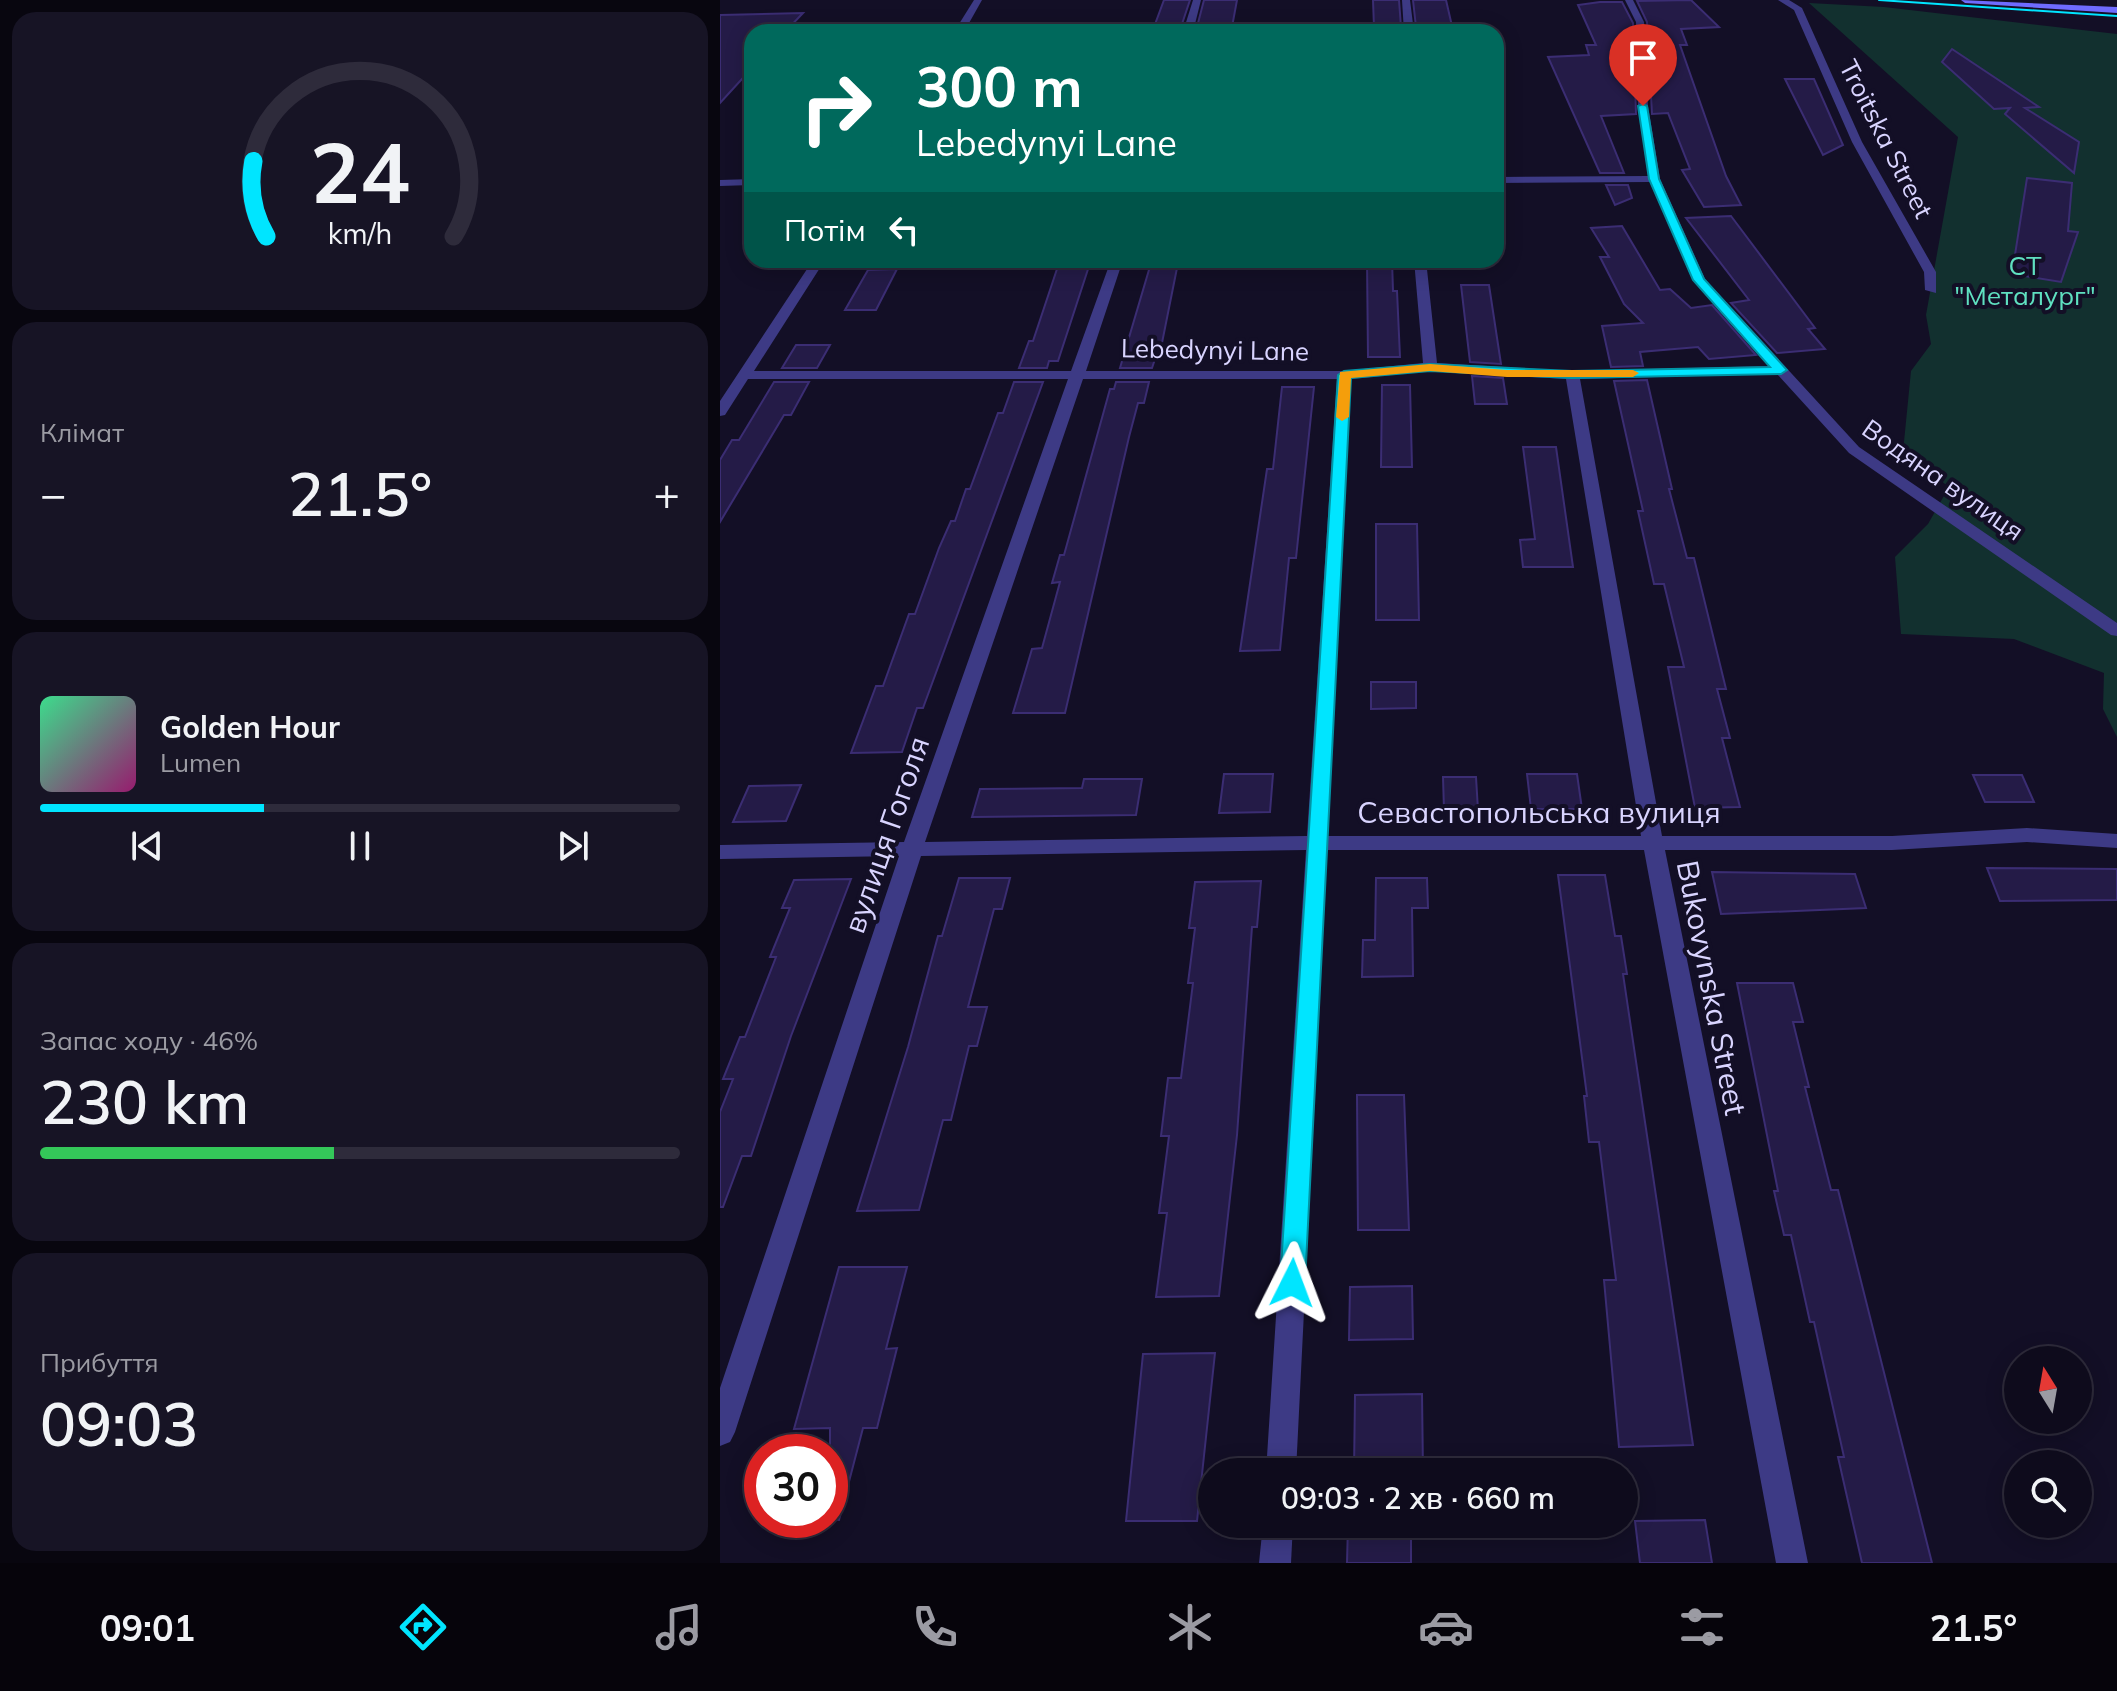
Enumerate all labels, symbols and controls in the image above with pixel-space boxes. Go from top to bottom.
pin [1609,24,1677,106]
icon: arrive [1621,36,1665,80]
text: 300 m [916,51,1083,121]
street label: Troitska Street [1832,54,1941,224]
icon: right [784,56,888,160]
text: 24 [310,119,410,224]
text: Lebedynyi Lane [916,120,1177,165]
icon: left [882,208,926,252]
text: Потім [784,211,866,249]
text: km/h [328,215,392,251]
park label: СТ "Металург" [1954,249,2096,312]
street label: Lebedynyi Lane [1121,331,1309,368]
street label: Водяна вулиця [1856,412,2030,548]
text: Клімат [40,416,124,449]
text: 21.5° [288,456,432,531]
text: − [40,466,66,521]
text: + [654,466,680,521]
text: Golden Hour [160,708,340,746]
street label: вулиця Гоголя [835,731,937,938]
text: Lumen [160,746,241,779]
street label: Севастопольська вулиця [1357,793,1721,831]
icon: previous [125,824,169,868]
icon: pause [338,824,382,868]
icon: next [551,824,595,868]
street label: Bukovynska Street [1669,857,1755,1118]
text: Запас ходу · 46% [40,1024,258,1057]
text: 230 km [40,1064,249,1139]
position arrow [1250,1241,1334,1325]
text: Прибуття [40,1346,159,1379]
north arrow [2004,1346,2092,1434]
map controls [2004,1346,2092,1538]
text: 09:03 [40,1386,198,1461]
speed limit sign: 30 [744,1434,848,1538]
button: search [2004,1450,2092,1538]
text: 09:03 · 2 хв · 660 m [1281,1479,1555,1517]
icon: directions [395,1599,451,1655]
icon: music [651,1599,707,1655]
icon: phone [907,1599,963,1655]
icon: climate [1162,1599,1218,1655]
icon: car [1418,1599,1474,1655]
icon: filters [1674,1599,1730,1655]
text: 09:01 [100,1605,195,1650]
text: 21.5° [1930,1605,2017,1650]

